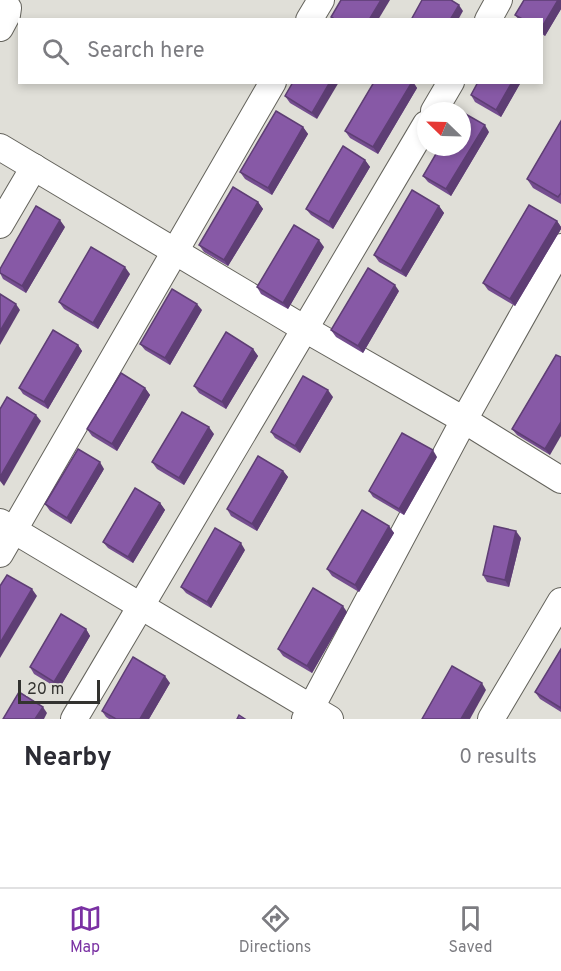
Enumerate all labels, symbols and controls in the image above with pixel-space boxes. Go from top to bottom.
search box [18,18,543,84]
icon: search [39,35,72,68]
text: Search here [87,38,205,65]
north arrow [417,102,471,156]
scale bar [18,677,100,704]
text: 20 m [27,680,64,700]
text: Nearby [24,742,112,775]
text: 0 results [459,745,537,771]
tab: Map [69,902,102,958]
tab: Directions [239,902,311,958]
tab: Saved [448,902,492,958]

